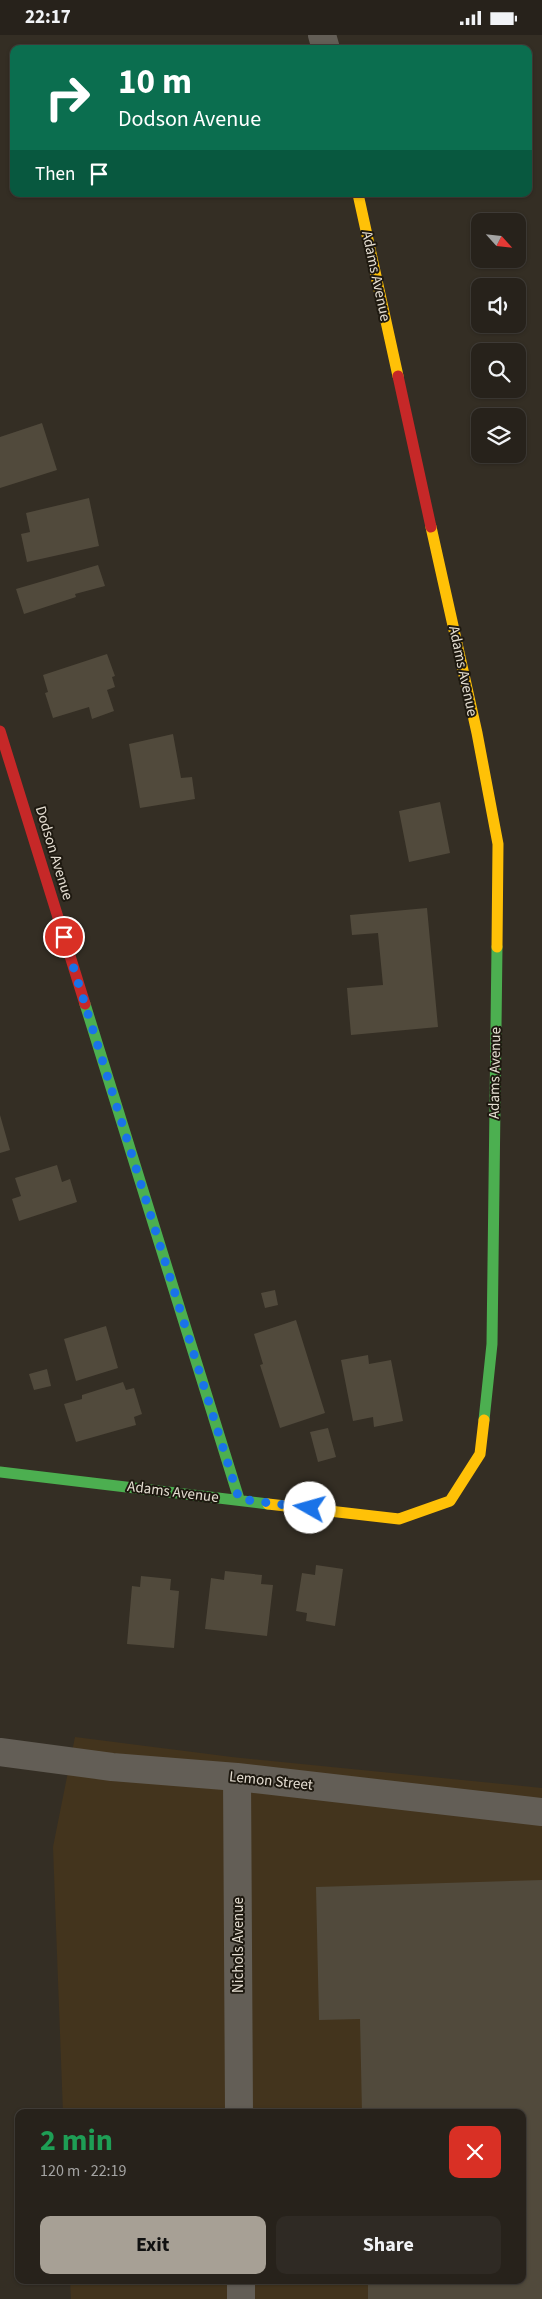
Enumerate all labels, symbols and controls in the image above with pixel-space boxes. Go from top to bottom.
text: 22:17 [25,4,71,31]
text: 10 m [118,57,192,107]
icon: right [35,65,100,130]
text: Dodson Avenue [118,103,261,135]
icon: arrive [85,160,113,188]
text: Then [35,161,75,188]
north arrow [471,213,526,267]
map controls [471,213,526,463]
street label: Adams Avenue [356,229,396,323]
button: sound [471,278,526,333]
button: search [471,343,526,398]
button: layers [471,408,526,463]
street label: Adams Avenue [443,624,483,718]
street label: Dodson Avenue [30,803,78,903]
pin [43,916,85,958]
icon: arrive [50,923,78,951]
street label: Adams Avenue [484,1027,506,1119]
street label: Adams Avenue [126,1476,220,1508]
position arrow [283,1481,335,1533]
street label: Lemon Street [228,1766,314,1796]
street label: Nichols Avenue [228,1897,249,1993]
text: 2 min [40,2119,113,2162]
button: close [449,2126,501,2178]
text: 120 m · 22:19 [40,2160,127,2182]
button: Exit [40,2216,266,2274]
button: Share [276,2216,501,2274]

